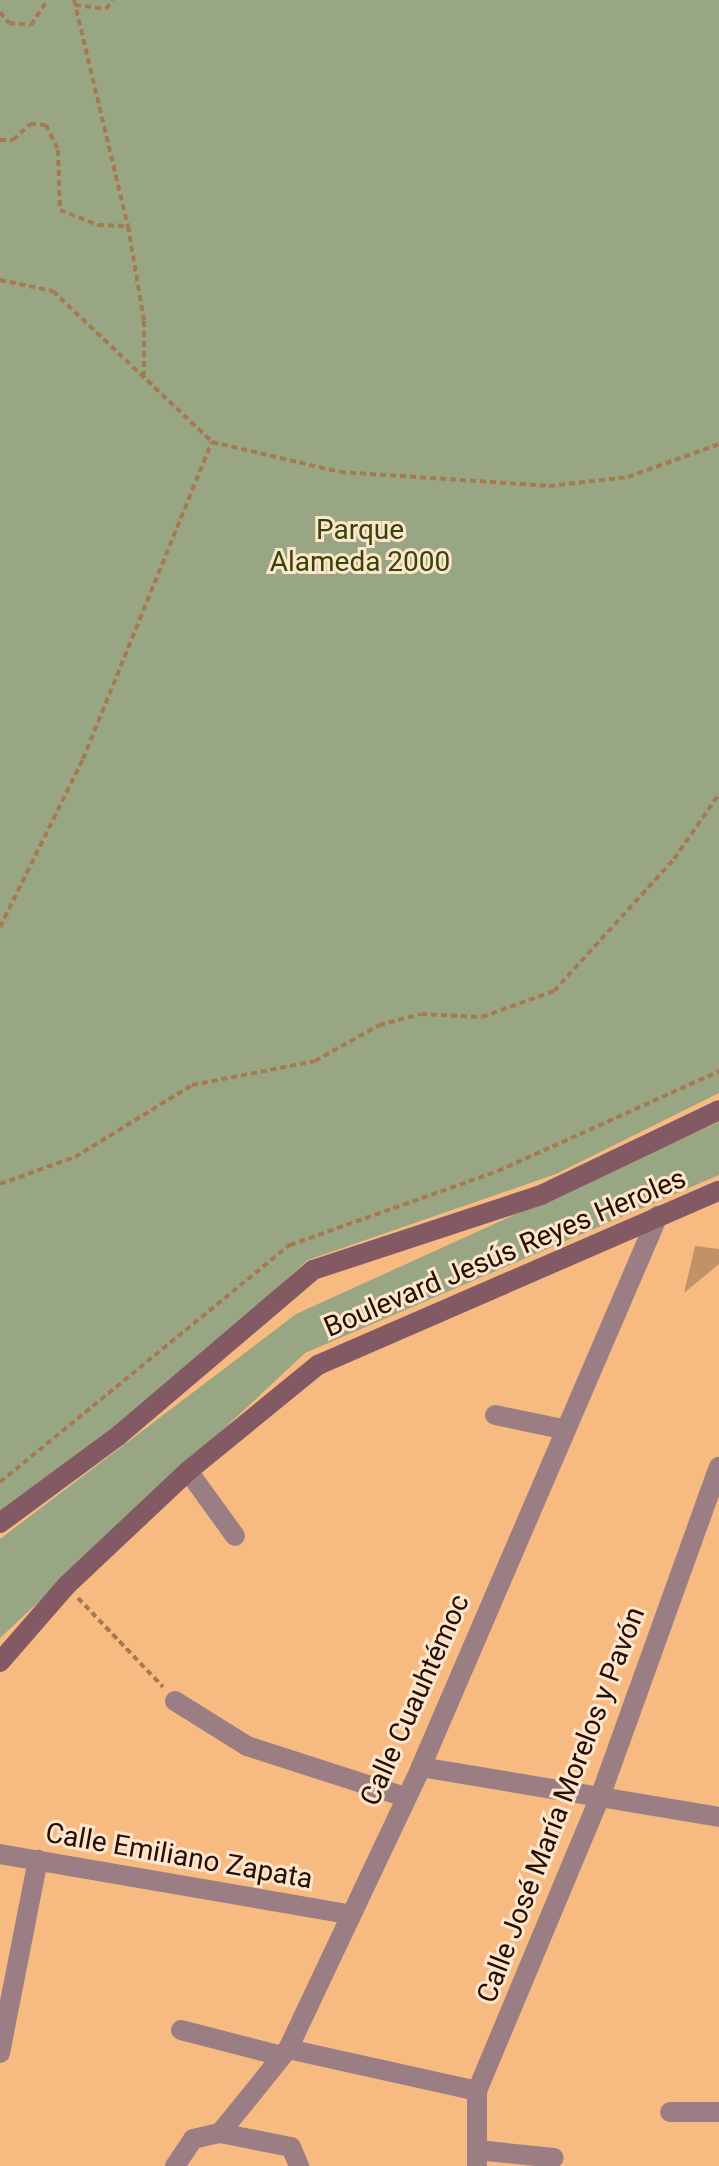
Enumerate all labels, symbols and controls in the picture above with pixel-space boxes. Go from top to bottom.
park label: Parque Alameda 2000 [270,513,450,579]
street label: Boulevard Jesús Reyes Heroles [319,1161,691,1345]
street label: Calle Cuauhtémoc [353,1589,477,1811]
street label: Calle José María Morelos y Pavón [470,1602,652,2008]
street label: Calle Emiliano Zapata [43,1816,315,1896]

